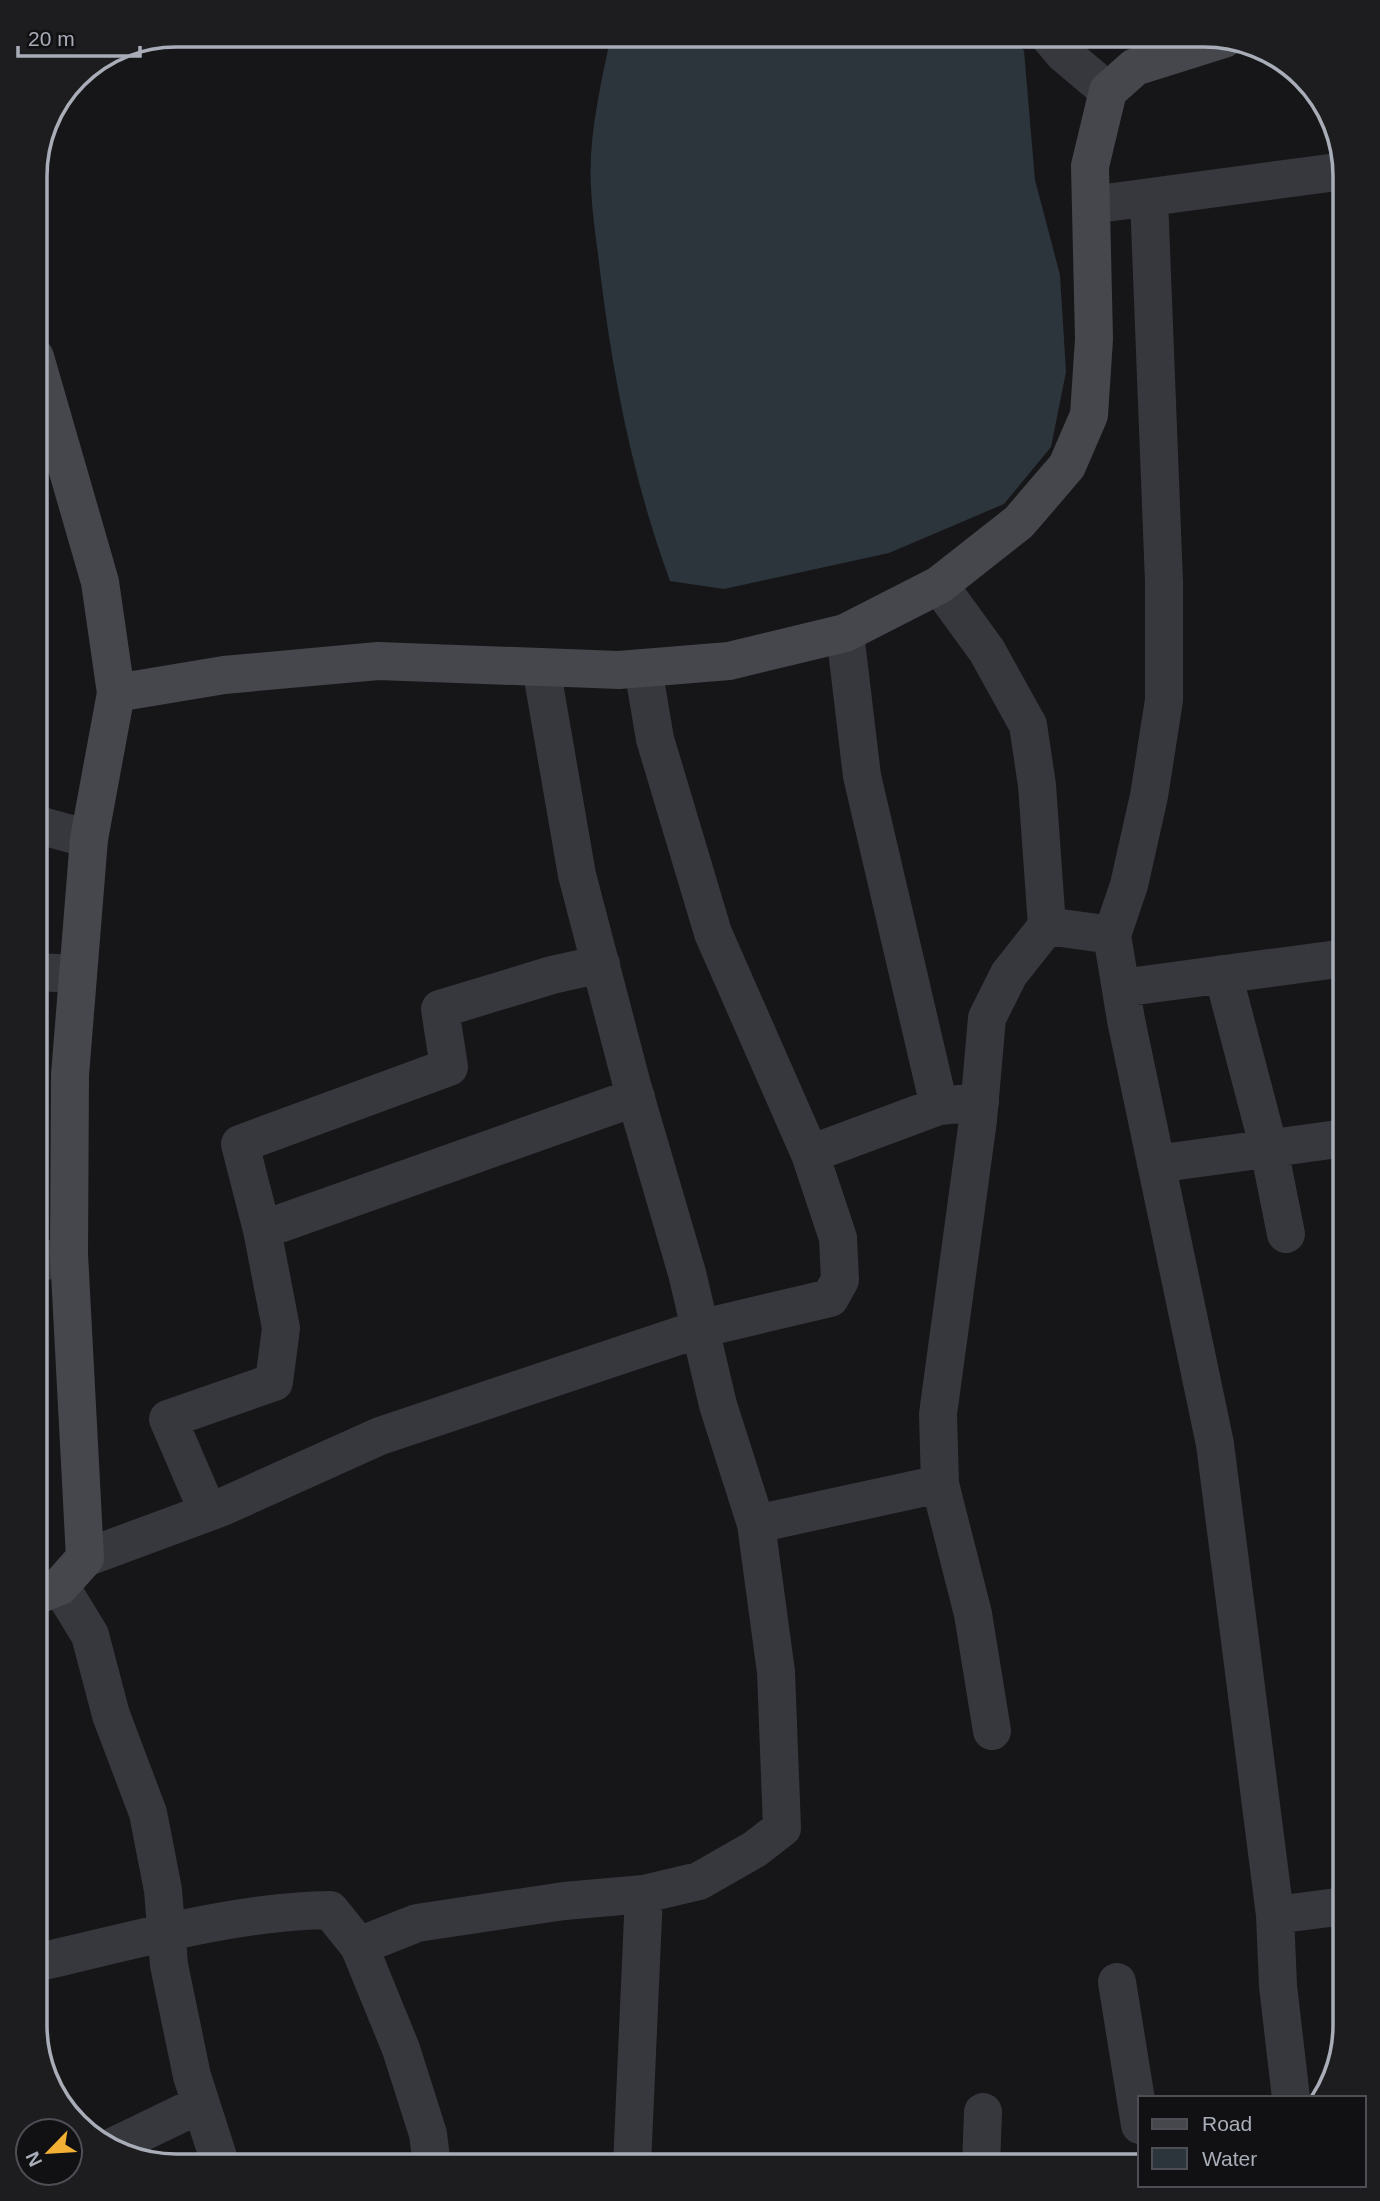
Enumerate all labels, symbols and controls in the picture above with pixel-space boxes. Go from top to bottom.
scale bar [18,14,140,58]
text: 20 m [28,27,75,50]
legend [1138,2096,1366,2187]
text: Road [1202,2112,1252,2135]
north arrow [14,2117,84,2187]
text: Water [1202,2147,1257,2170]
text: N [22,2148,46,2170]

